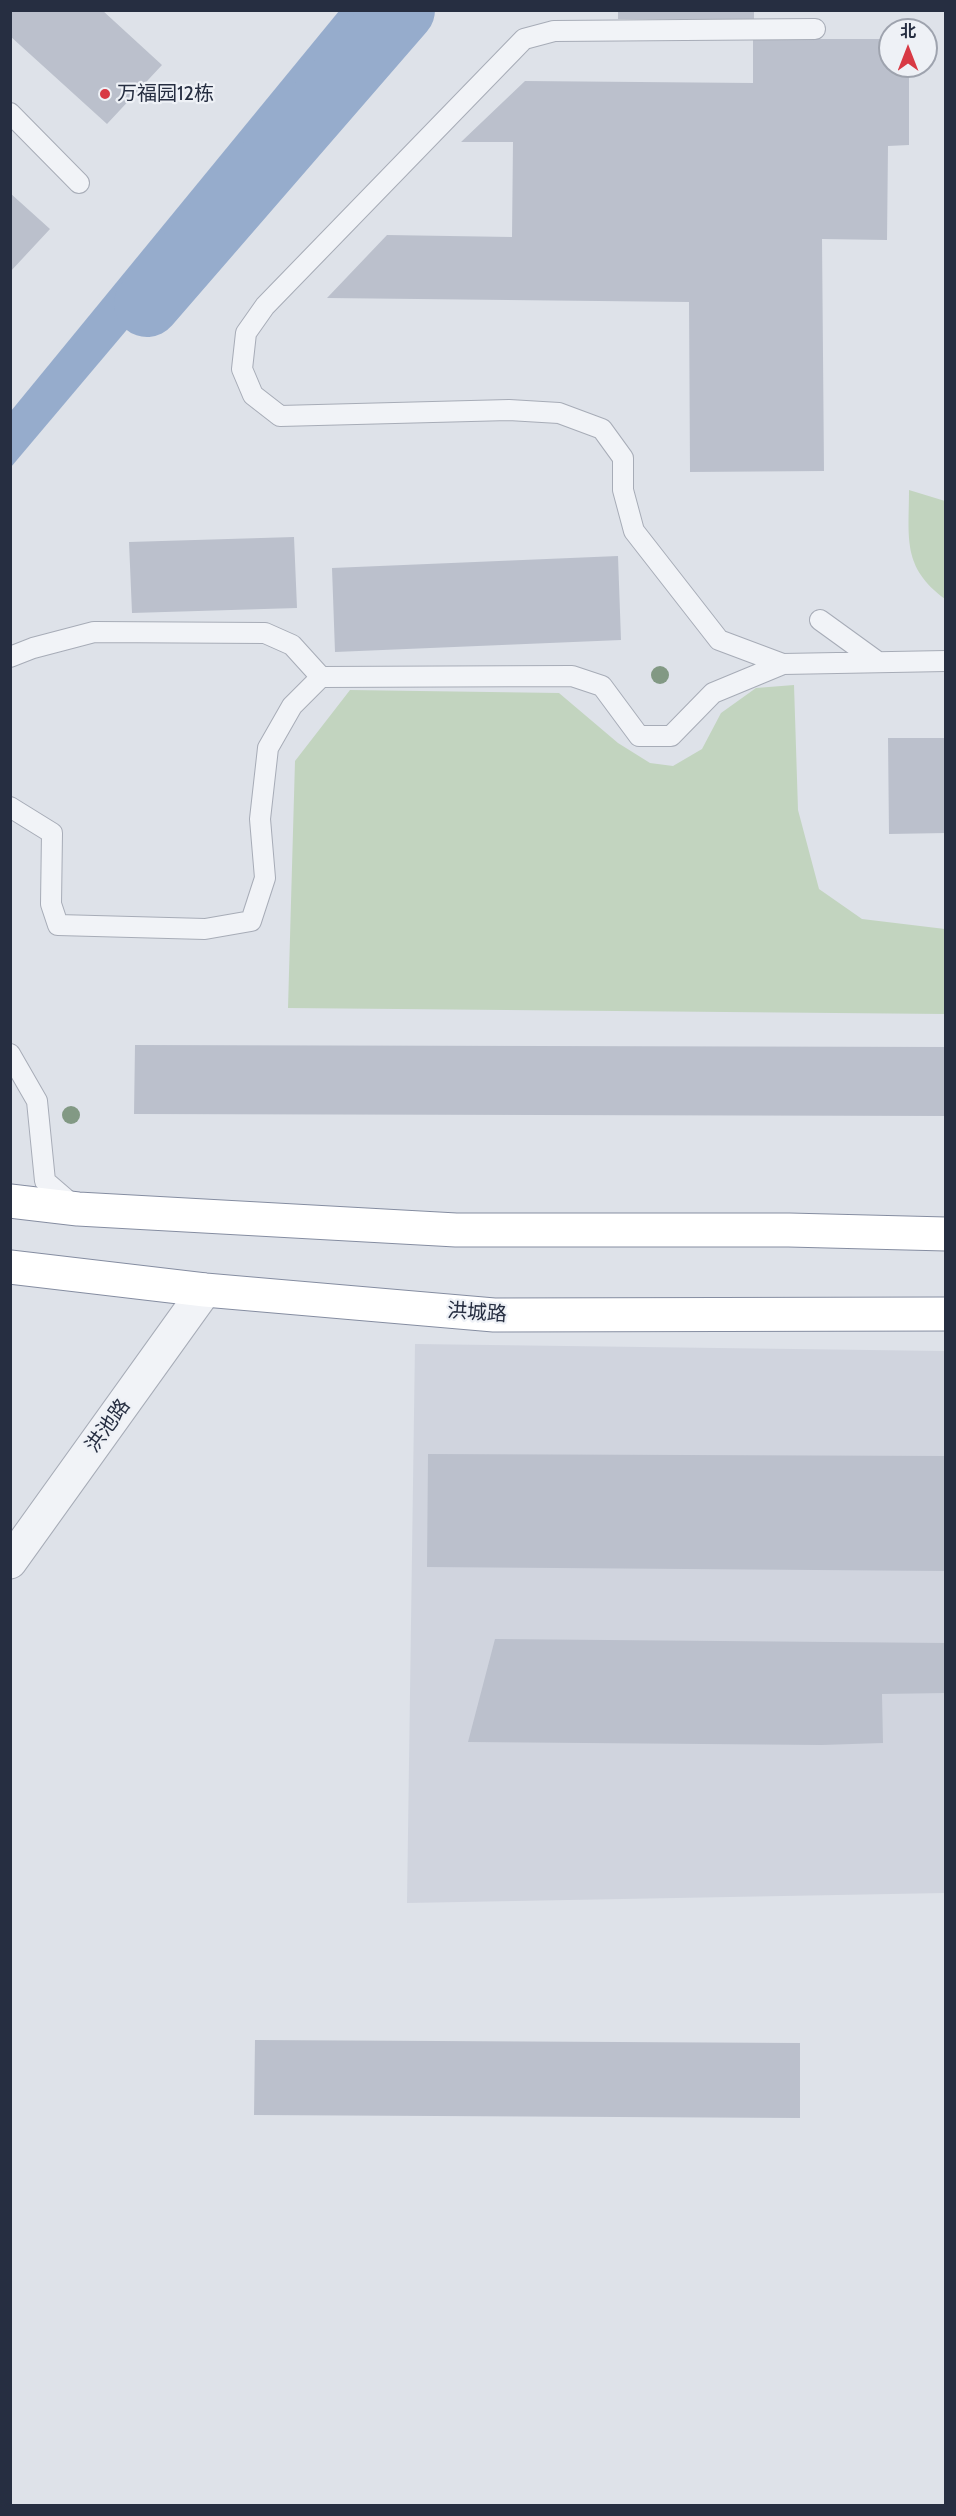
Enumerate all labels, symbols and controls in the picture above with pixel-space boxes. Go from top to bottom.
north arrow [878,18,938,78]
text: 北 [900,22,916,41]
place label: 万福园12栋 [117,82,214,106]
marker: 万福园12栋 [98,87,112,101]
street label: 洪城路 [446,1299,508,1327]
street label: 洪池路 [81,1395,135,1457]

